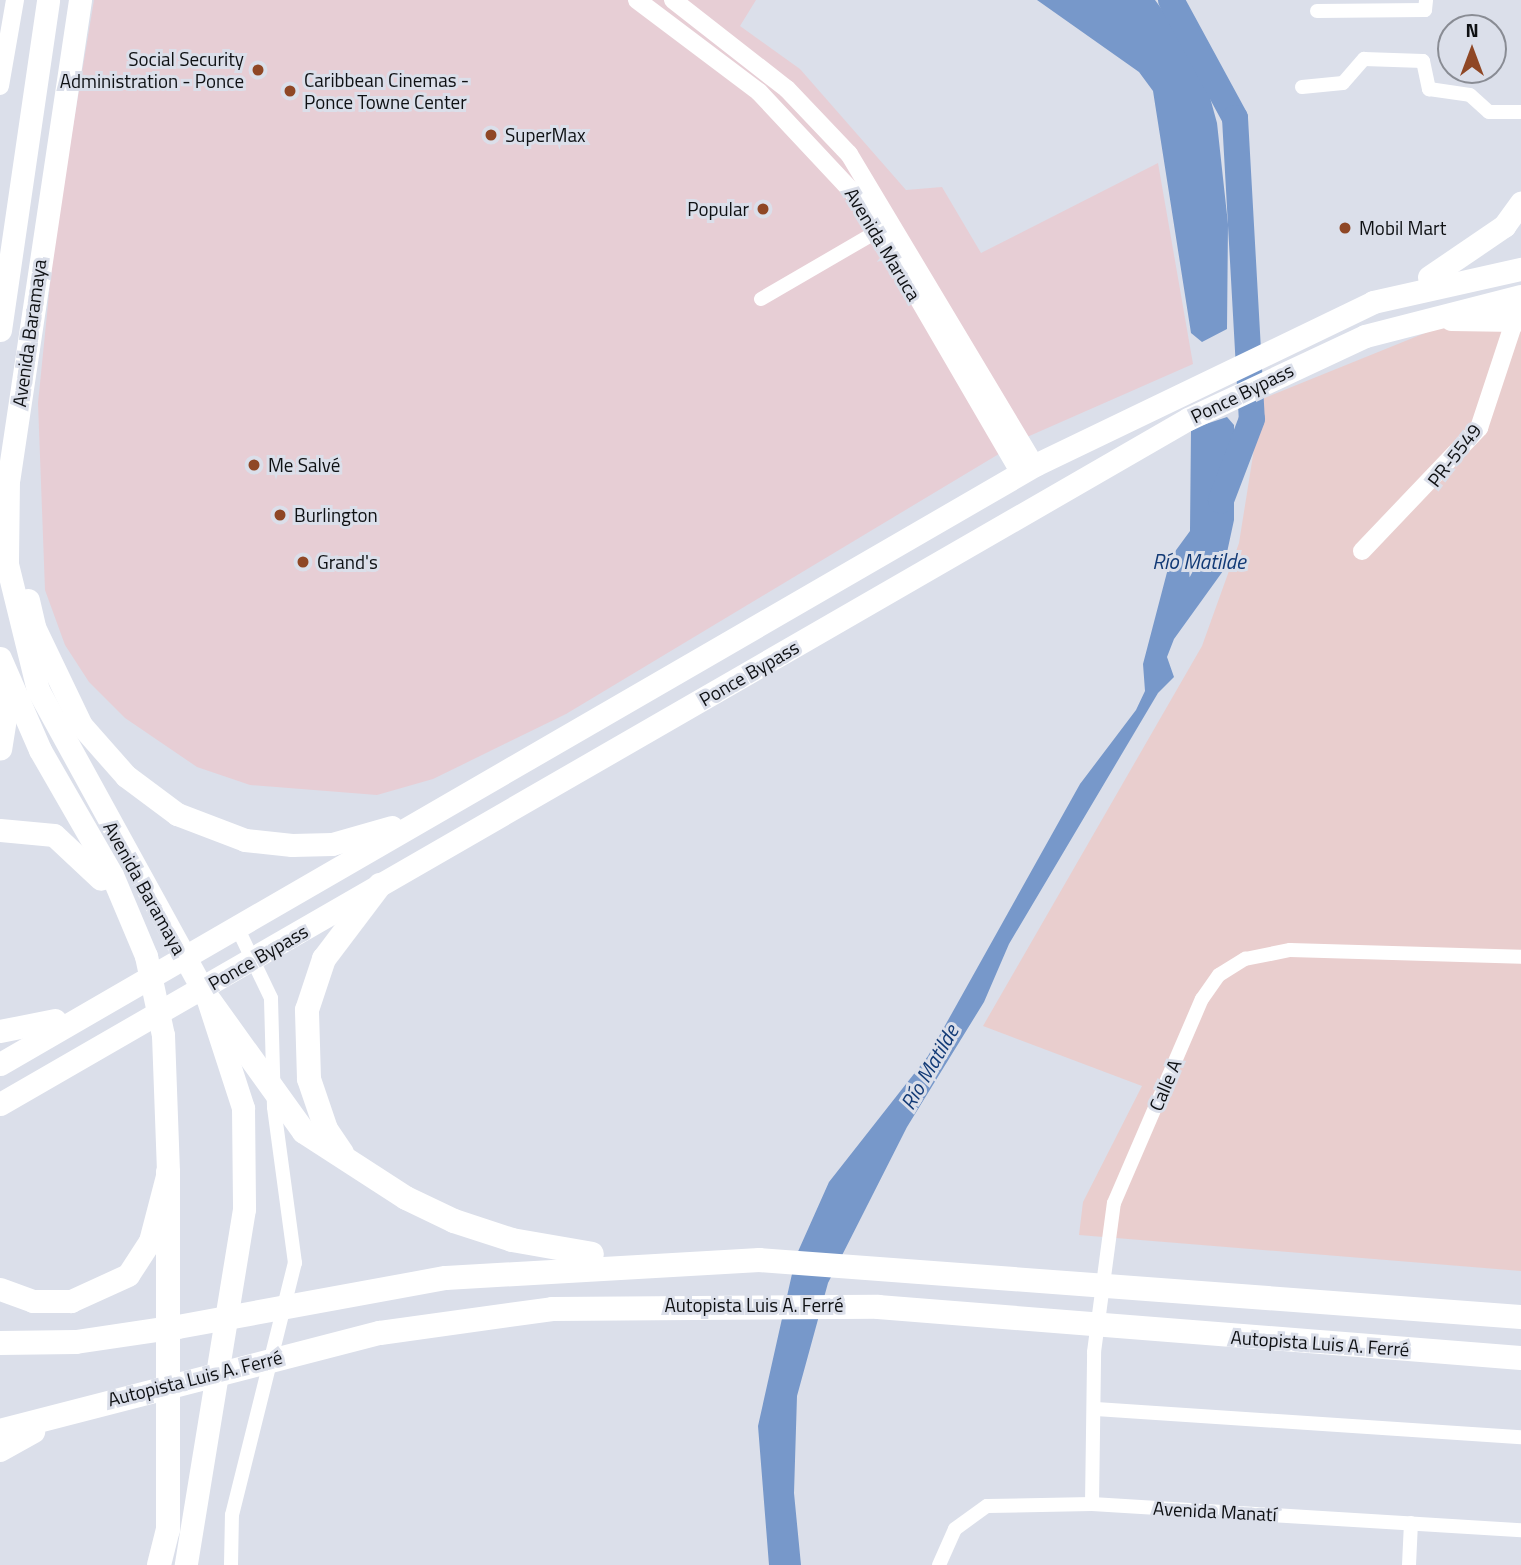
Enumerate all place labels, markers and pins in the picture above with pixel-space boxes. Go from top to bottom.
place label: Social Security Administration - Ponce [60,48,244,92]
marker: Social Security Administration - Ponce [250,62,266,78]
place label: Caribbean Cinemas - Ponce Towne Center [304,69,469,113]
marker: Caribbean Cinemas - Ponce Towne Center [282,83,298,99]
place label: SuperMax [505,124,586,146]
marker: SuperMax [483,127,499,143]
place label: Popular [687,198,749,220]
marker: Popular [755,201,771,217]
place label: Mobil Mart [1359,217,1446,239]
marker: Mobil Mart [1337,220,1353,236]
place label: Me Salvé [268,454,340,476]
marker: Me Salvé [246,457,262,473]
place label: Burlington [294,504,378,526]
marker: Burlington [272,507,288,523]
place label: Grand's [317,551,378,573]
marker: Grand's [295,554,311,570]

